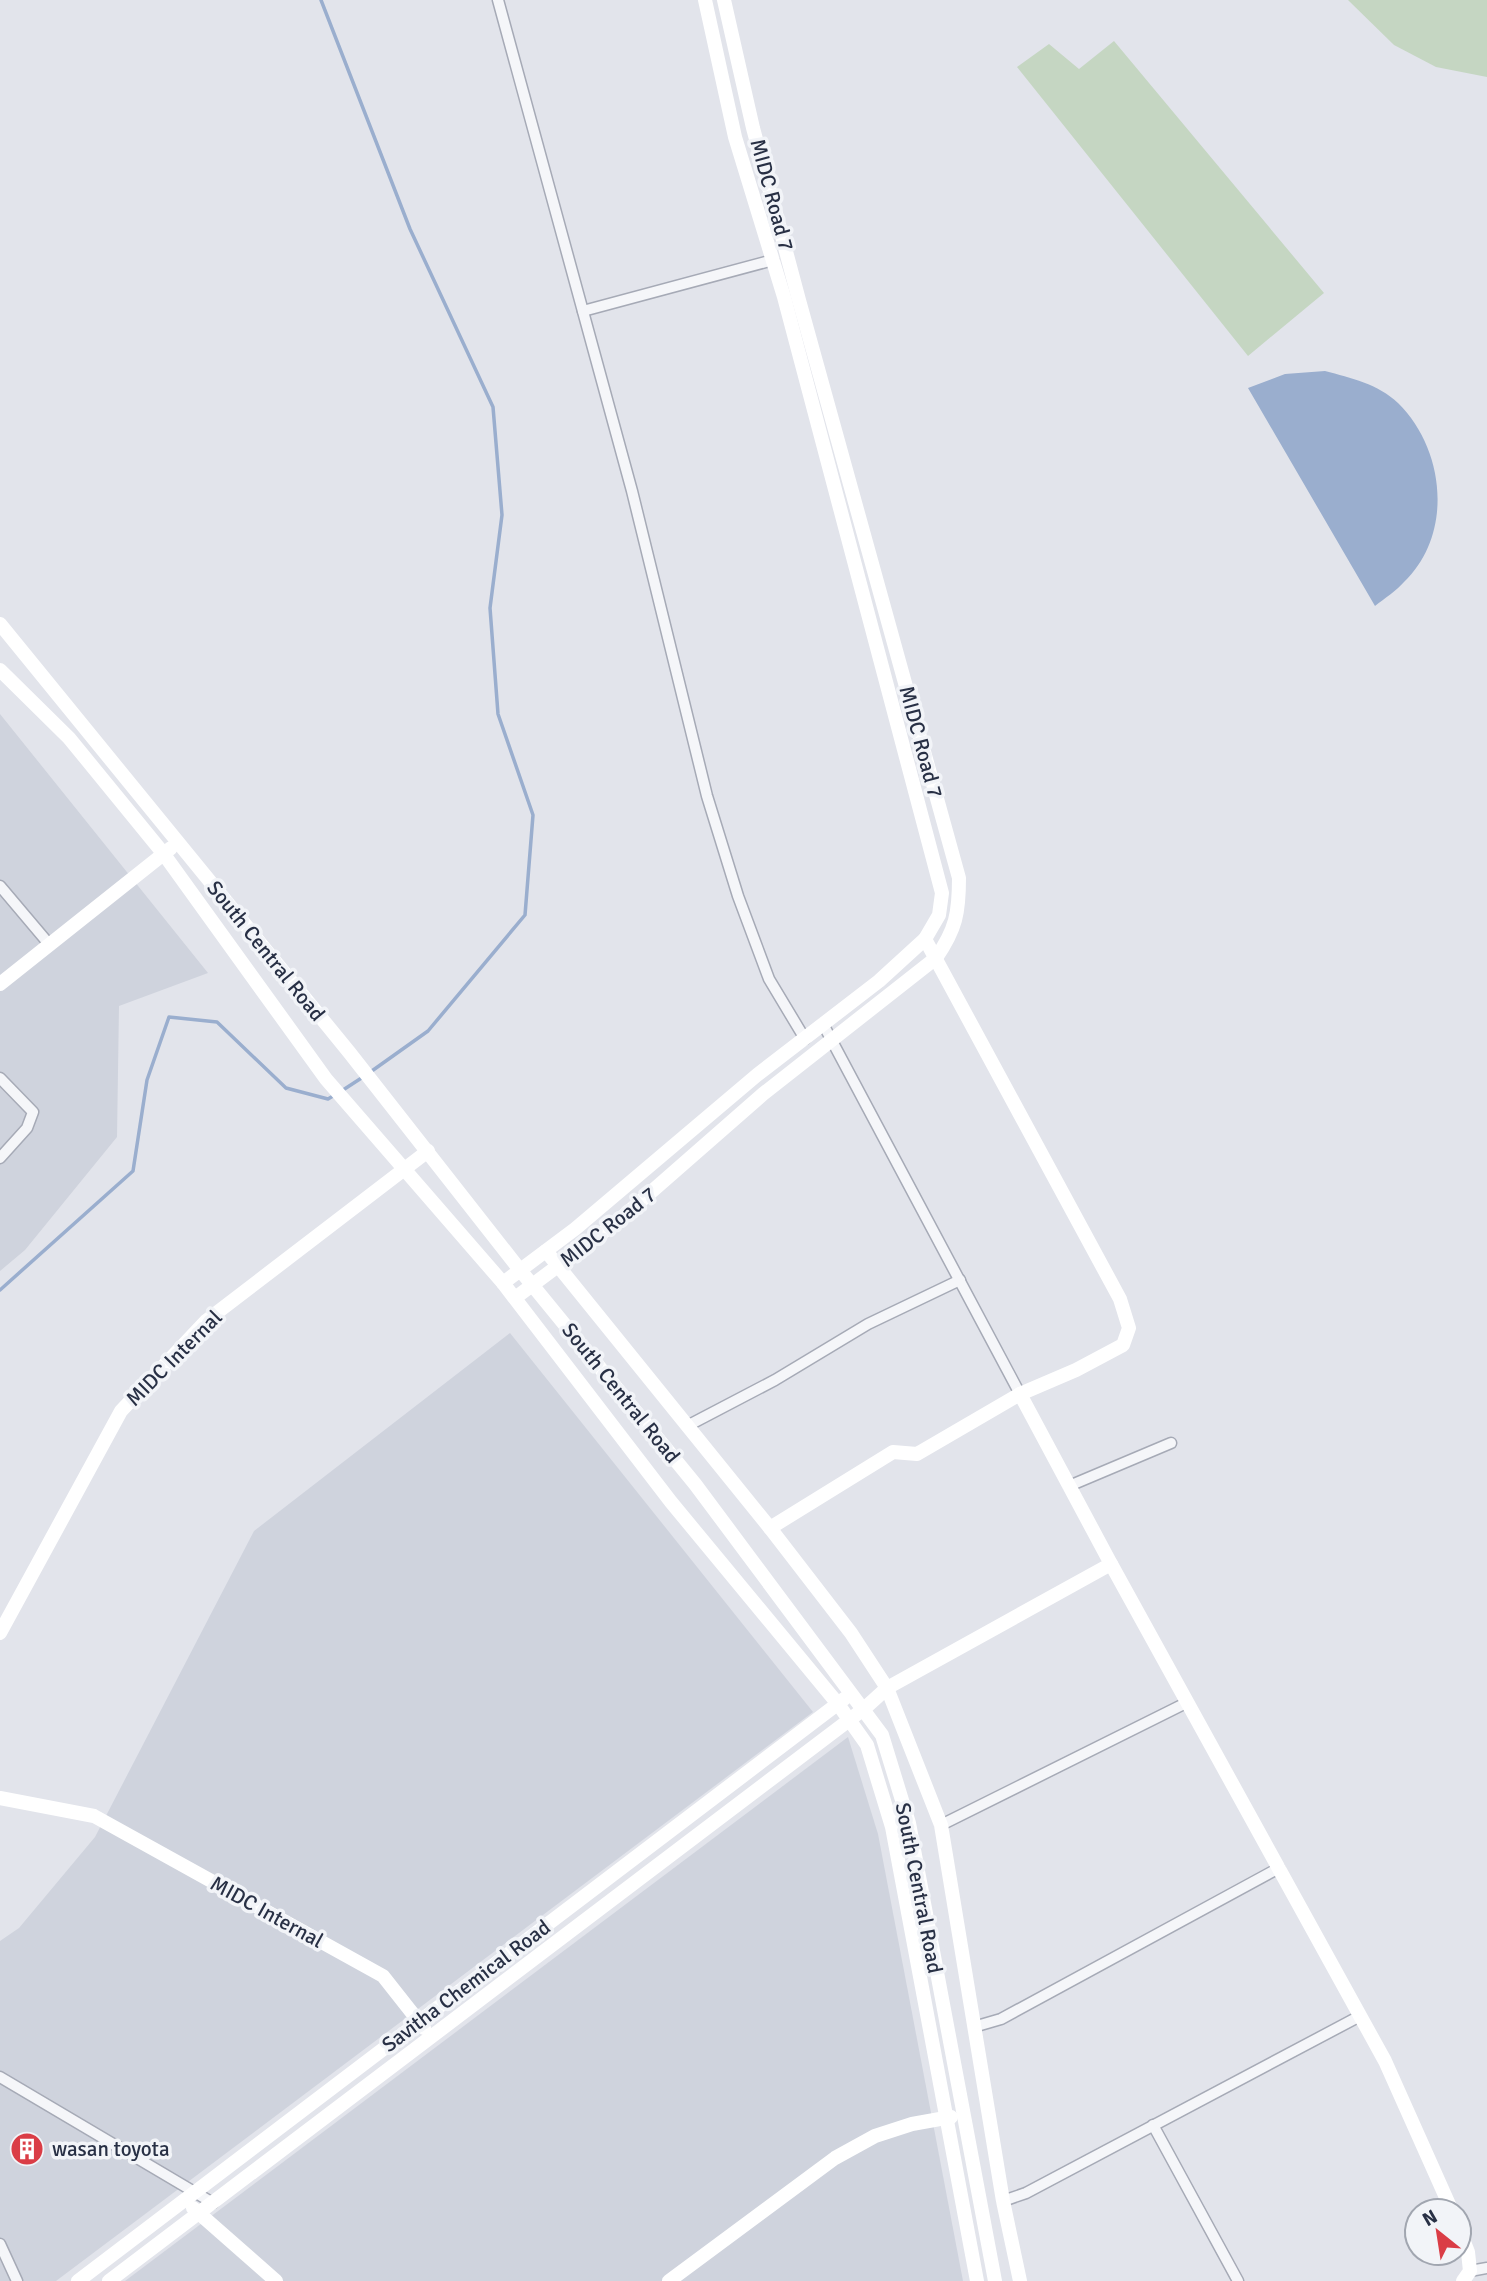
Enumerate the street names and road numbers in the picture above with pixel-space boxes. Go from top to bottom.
street label: MIDC Road 7 [745,136,799,254]
street label: MIDC Road 7 [894,683,948,801]
street label: South Central Road [201,875,331,1027]
street label: MIDC Road 7 [555,1181,661,1273]
street label: MIDC Internal [121,1305,227,1411]
street label: South Central Road [556,1317,686,1469]
street label: South Central Road [890,1800,948,1976]
street label: MIDC Internal [206,1870,328,1954]
street label: Savitha Chemical Road [377,1914,555,2058]

